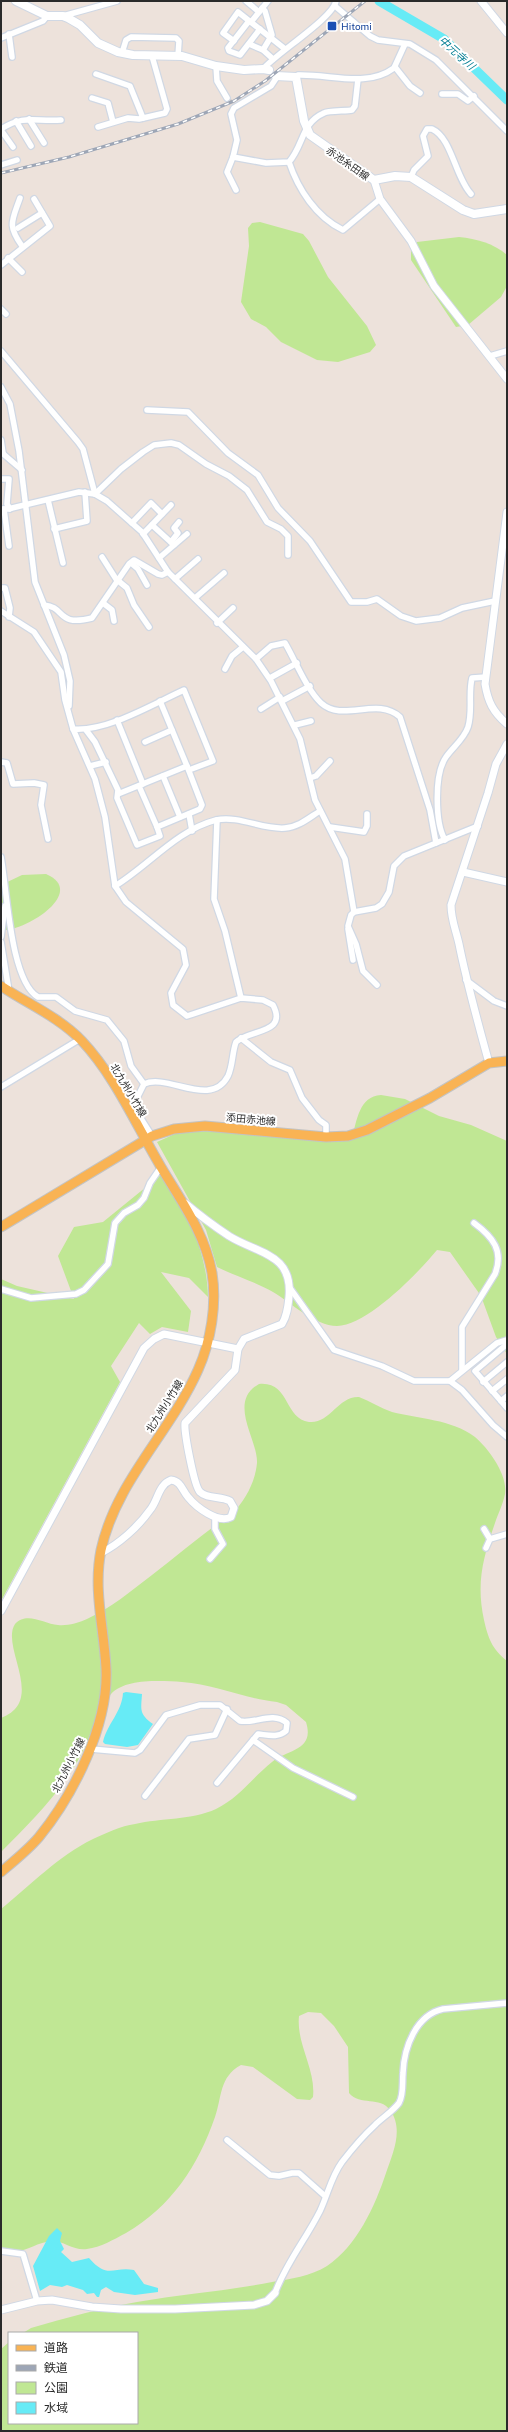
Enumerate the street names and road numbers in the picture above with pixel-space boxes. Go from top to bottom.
street label: 赤池糸田線 [324,144,372,182]
street label: 北九州小竹線 [108,1061,150,1119]
street label: 添田赤池線 [226,1111,276,1127]
street label: 北九州小竹線 [143,1377,185,1435]
street label: 北九州小竹線 [49,1736,87,1794]

